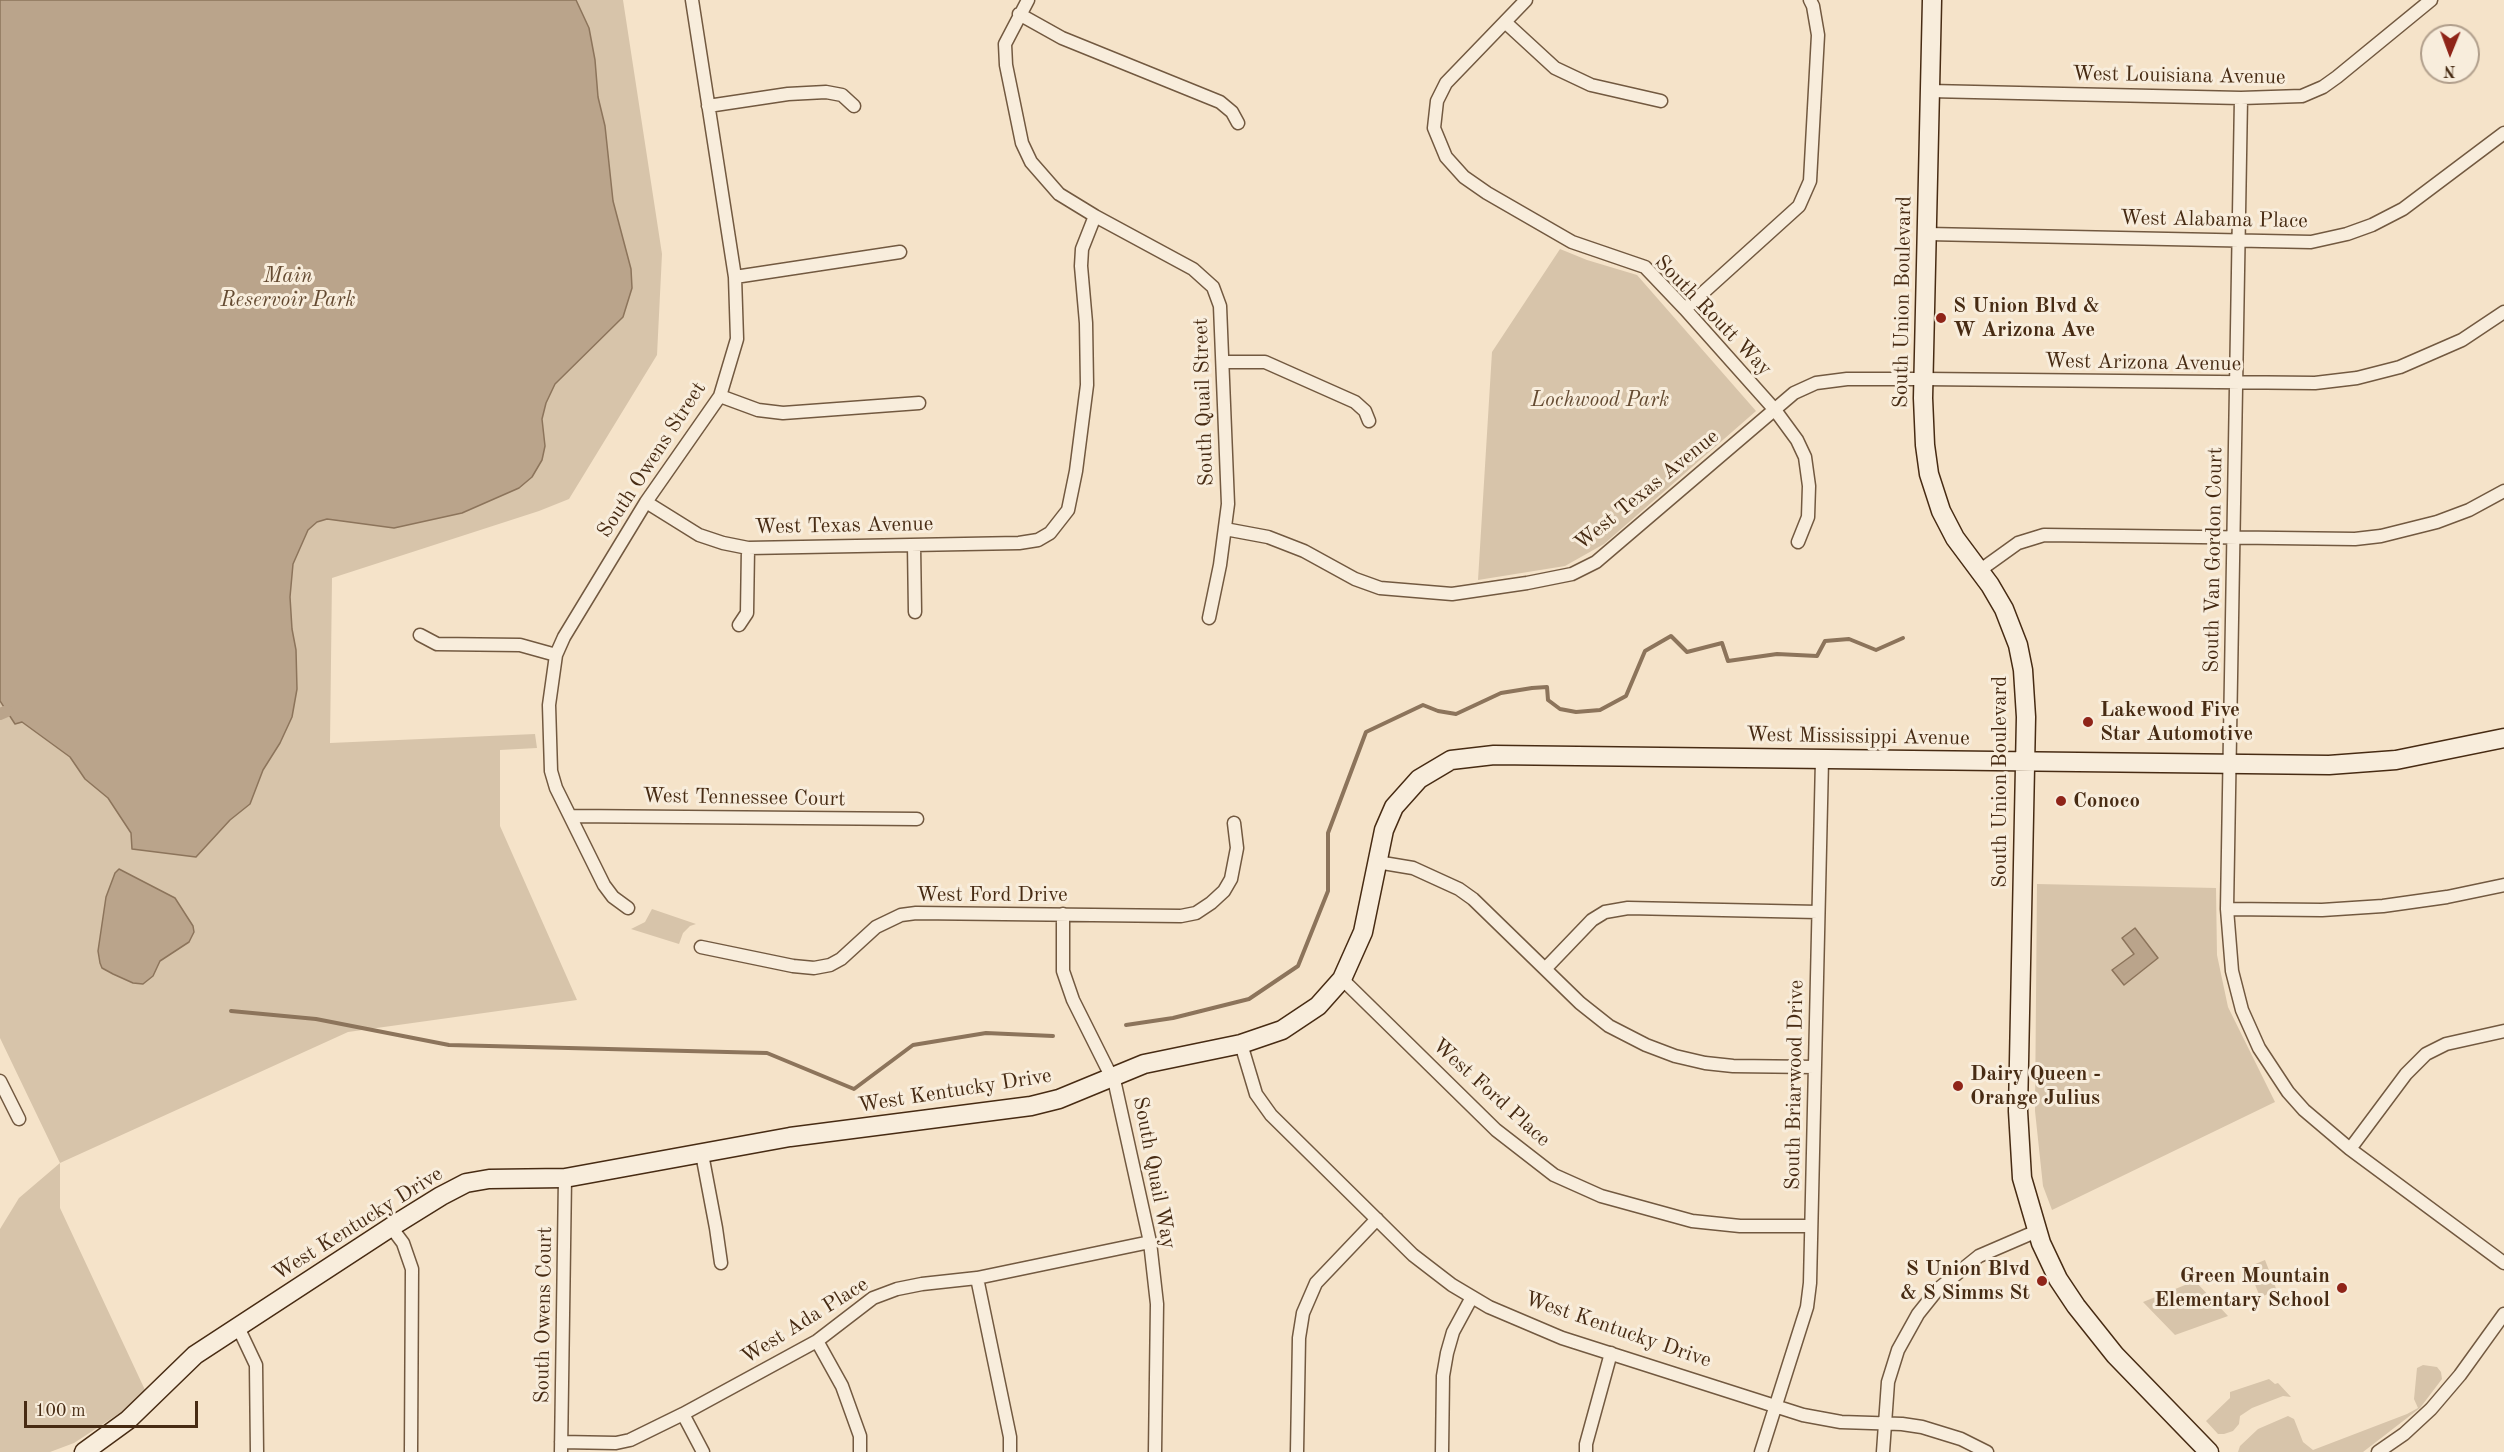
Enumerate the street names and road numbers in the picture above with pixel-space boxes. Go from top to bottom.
street label: West Louisiana Avenue [2072,62,2286,90]
street label: South Union Boulevard [1889,196,1917,408]
street label: West Alabama Place [2120,206,2308,234]
street label: South Routt Way [1649,250,1777,382]
street label: South Quail Street [1188,317,1220,487]
street label: West Arizona Avenue [2044,349,2242,377]
street label: South Owens Street [592,377,712,543]
street label: West Texas Avenue [1570,424,1724,556]
street label: South Van Gordon Court [2199,447,2229,673]
street label: West Texas Avenue [754,512,934,540]
street label: South Union Boulevard [1987,676,2013,888]
street label: West Mississippi Avenue [1746,722,1970,752]
street label: West Tennessee Court [642,784,846,812]
street label: West Ford Drive [916,882,1068,908]
street label: South Briarwood Drive [1781,980,1809,1190]
street label: West Ford Place [1427,1033,1555,1153]
street label: West Kentucky Drive [857,1063,1053,1119]
street label: South Quail Way [1127,1095,1181,1251]
street label: West Kentucky Drive [268,1162,448,1286]
street label: South Owens Court [530,1226,558,1404]
street label: West Ada Place [737,1272,873,1370]
street label: West Kentucky Drive [1522,1286,1714,1374]

